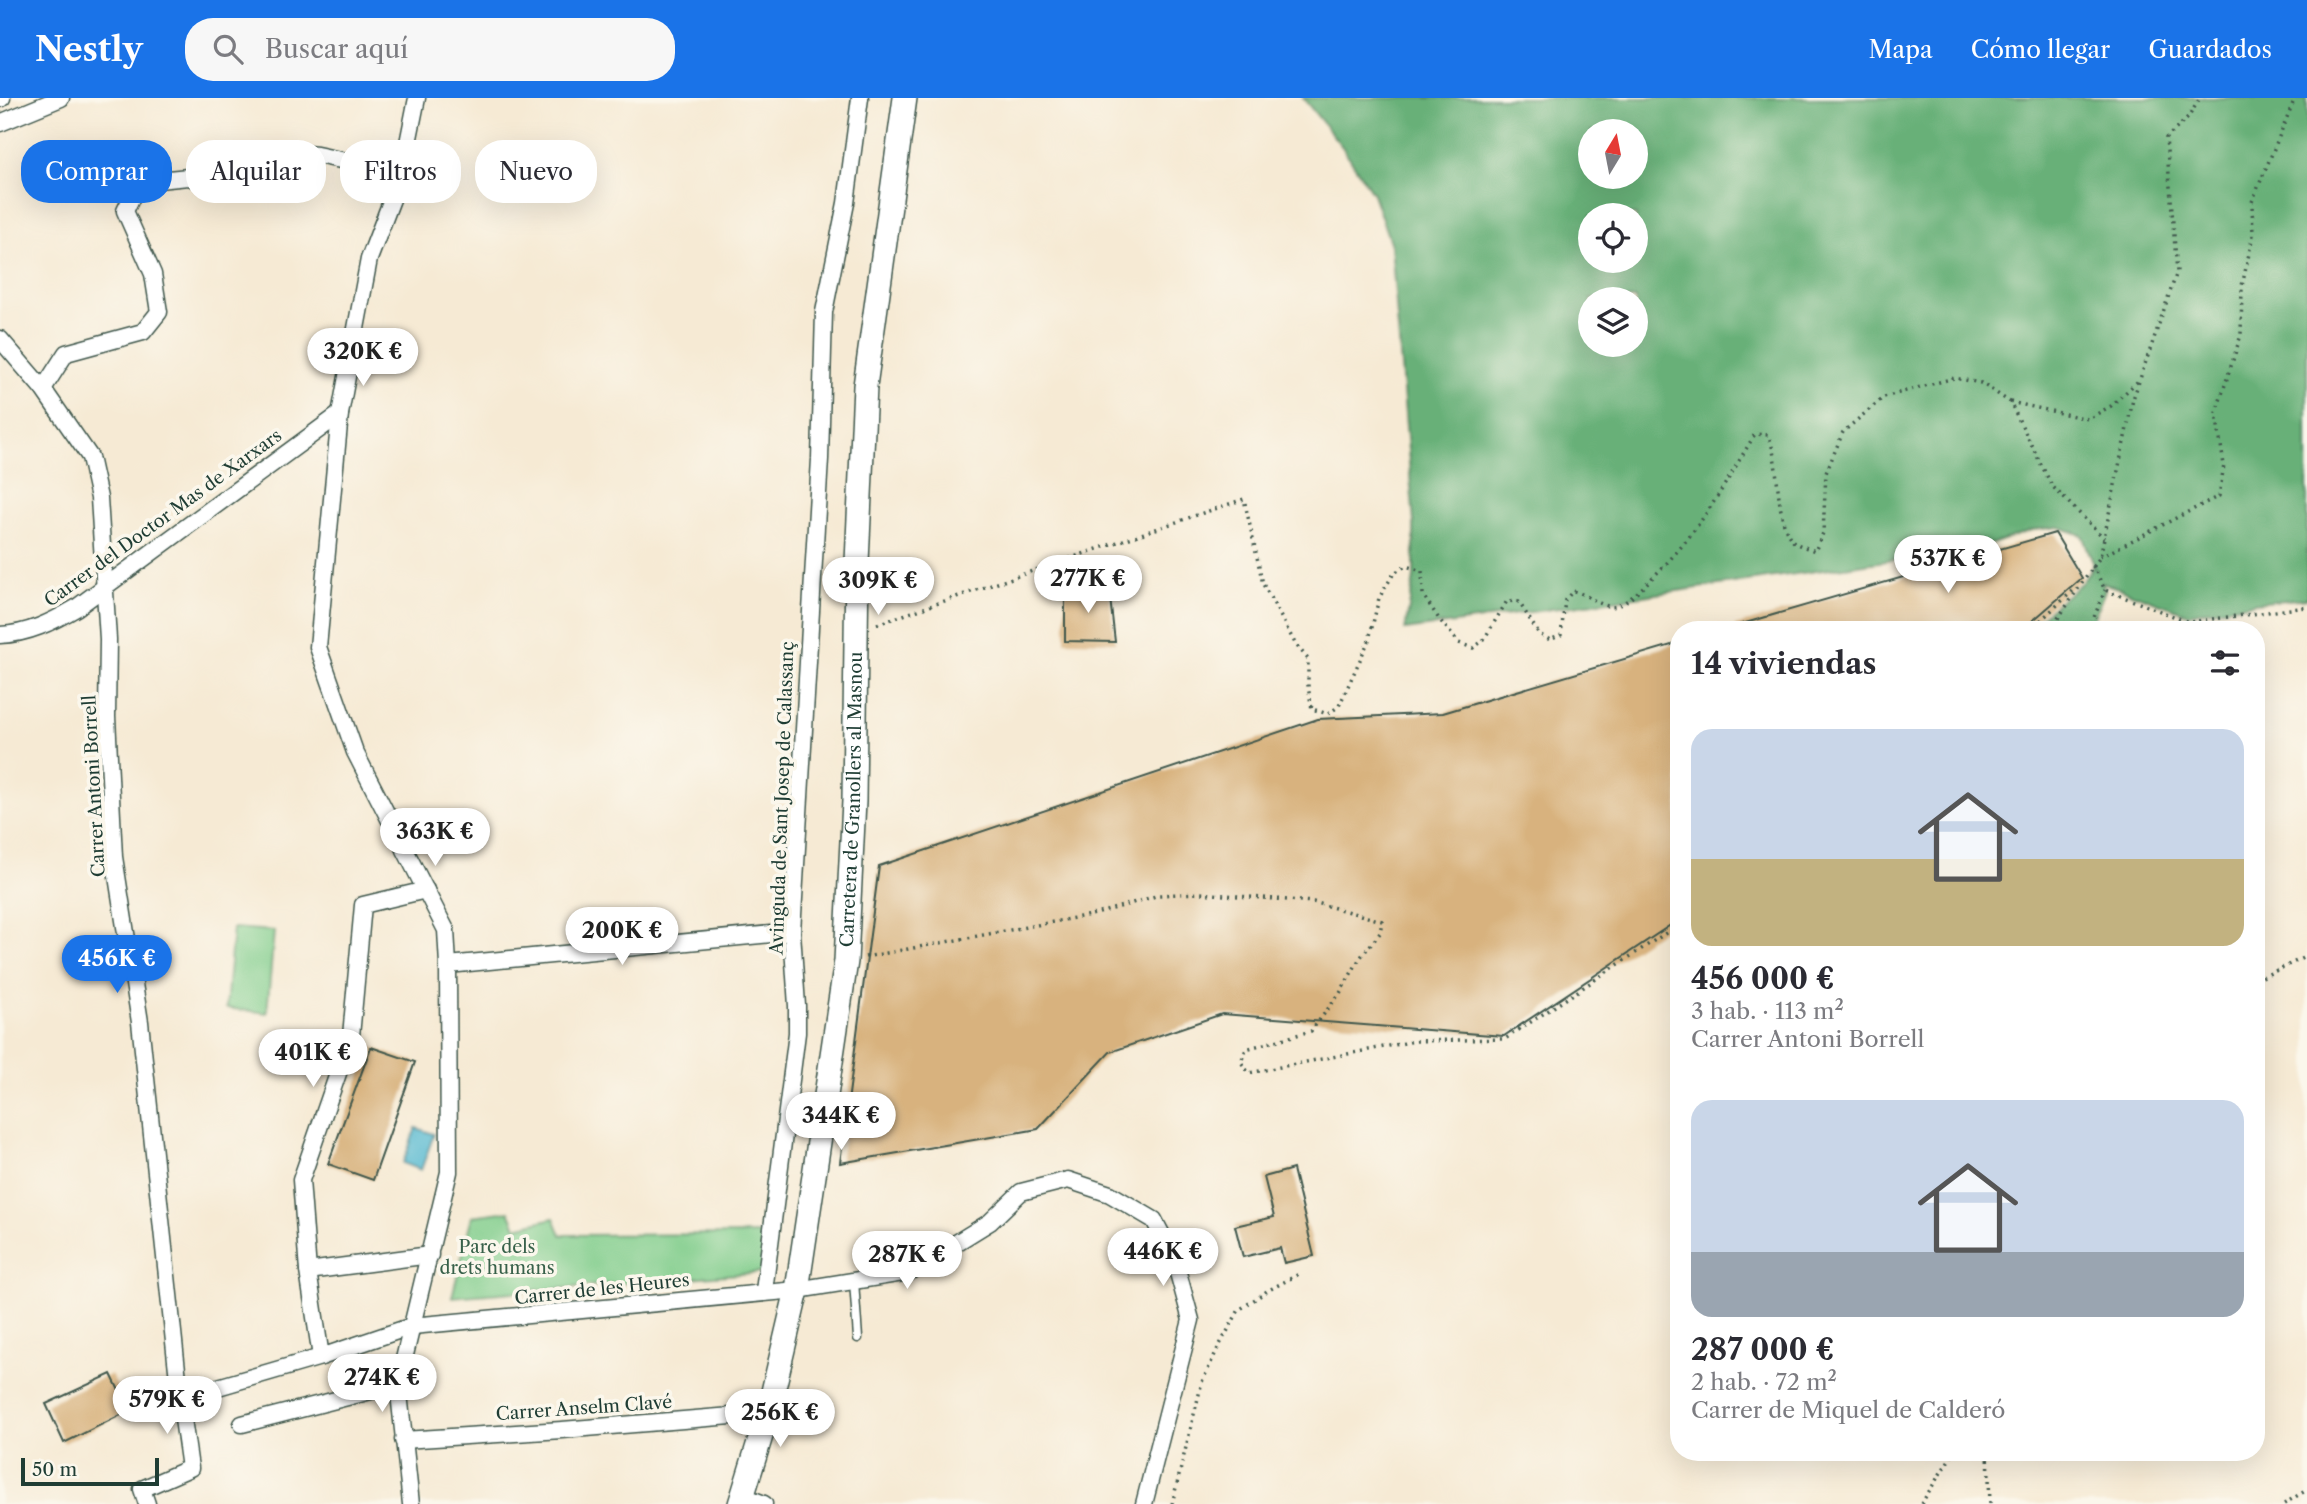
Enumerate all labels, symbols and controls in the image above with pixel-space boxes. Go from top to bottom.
search box [185,18,675,81]
text: Nestly [35,29,143,70]
icon: search [209,30,247,68]
text: Buscar aquí [265,33,408,65]
text: Mapa [1868,35,1933,64]
text: Cómo llegar [1971,35,2110,64]
text: Guardados [2148,35,2272,64]
north arrow [1578,119,1648,189]
map controls [1578,119,1648,357]
chip: Comprar [21,140,172,203]
chip: Alquilar [186,140,326,203]
chip: Filtros [340,140,461,203]
chip: Nuevo [475,140,597,203]
button: locate [1578,203,1648,273]
button: layers [1578,287,1648,357]
pin: 320K € [306,328,420,388]
text: 320K € [323,337,403,365]
street label: Carrer del Doctor Mas de Xarxars [40,424,286,612]
pin: 537K € [1891,536,2005,595]
text: 537K € [1910,544,1986,572]
pin: 277K € [1031,556,1145,615]
pin: 309K € [821,558,935,617]
text: 277K € [1050,564,1126,592]
text: 309K € [838,566,918,594]
street label: Avinguda de Sant Josep de Calassanç [765,641,798,956]
icon: filters [2206,644,2244,682]
text: 14 viviendas [1691,645,1877,682]
street label: Carretera de Granollers al Masnou [836,651,867,948]
street label: Carrer Antoni Borrell [78,694,110,878]
icon: home [1905,774,2031,900]
pin: 363K € [378,808,492,868]
text: 363K € [396,817,474,845]
pin: 200K € [565,908,679,967]
text: 200K € [581,916,663,944]
pin: 456K € [60,936,174,995]
text: 456K € [78,944,156,972]
text: 456 000 € [1691,960,1835,997]
text: 3 hab. · 113 m² [1691,997,1844,1025]
text: Carrer Antoni Borrell [1691,1025,1924,1053]
pin: 401K € [256,1030,370,1089]
text: 401K € [275,1038,351,1066]
pin: 344K € [784,1093,898,1152]
text: 344K € [802,1101,880,1129]
icon: home [1905,1145,2031,1271]
pin: 446K € [1106,1228,1220,1288]
pin: 287K € [850,1232,964,1291]
park label: Parc dels drets humans [439,1236,555,1279]
text: 446K € [1123,1237,1203,1265]
text: 287K € [868,1240,946,1268]
street label: Carrer de les Heures [513,1269,691,1309]
text: 287 000 € [1691,1331,1834,1368]
pin: 274K € [325,1354,439,1414]
text: 274K € [344,1363,420,1391]
text: 2 hab. · 72 m² [1691,1368,1837,1396]
pin: 579K € [110,1376,224,1436]
text: 579K € [129,1385,205,1413]
pin: 256K € [723,1390,837,1449]
street label: Carrer Anselm Clavé [495,1391,673,1425]
text: Carrer de Miquel de Calderó [1691,1396,2005,1424]
text: 256K € [741,1398,819,1426]
scale bar [21,1455,159,1487]
text: 50 m [32,1458,77,1481]

